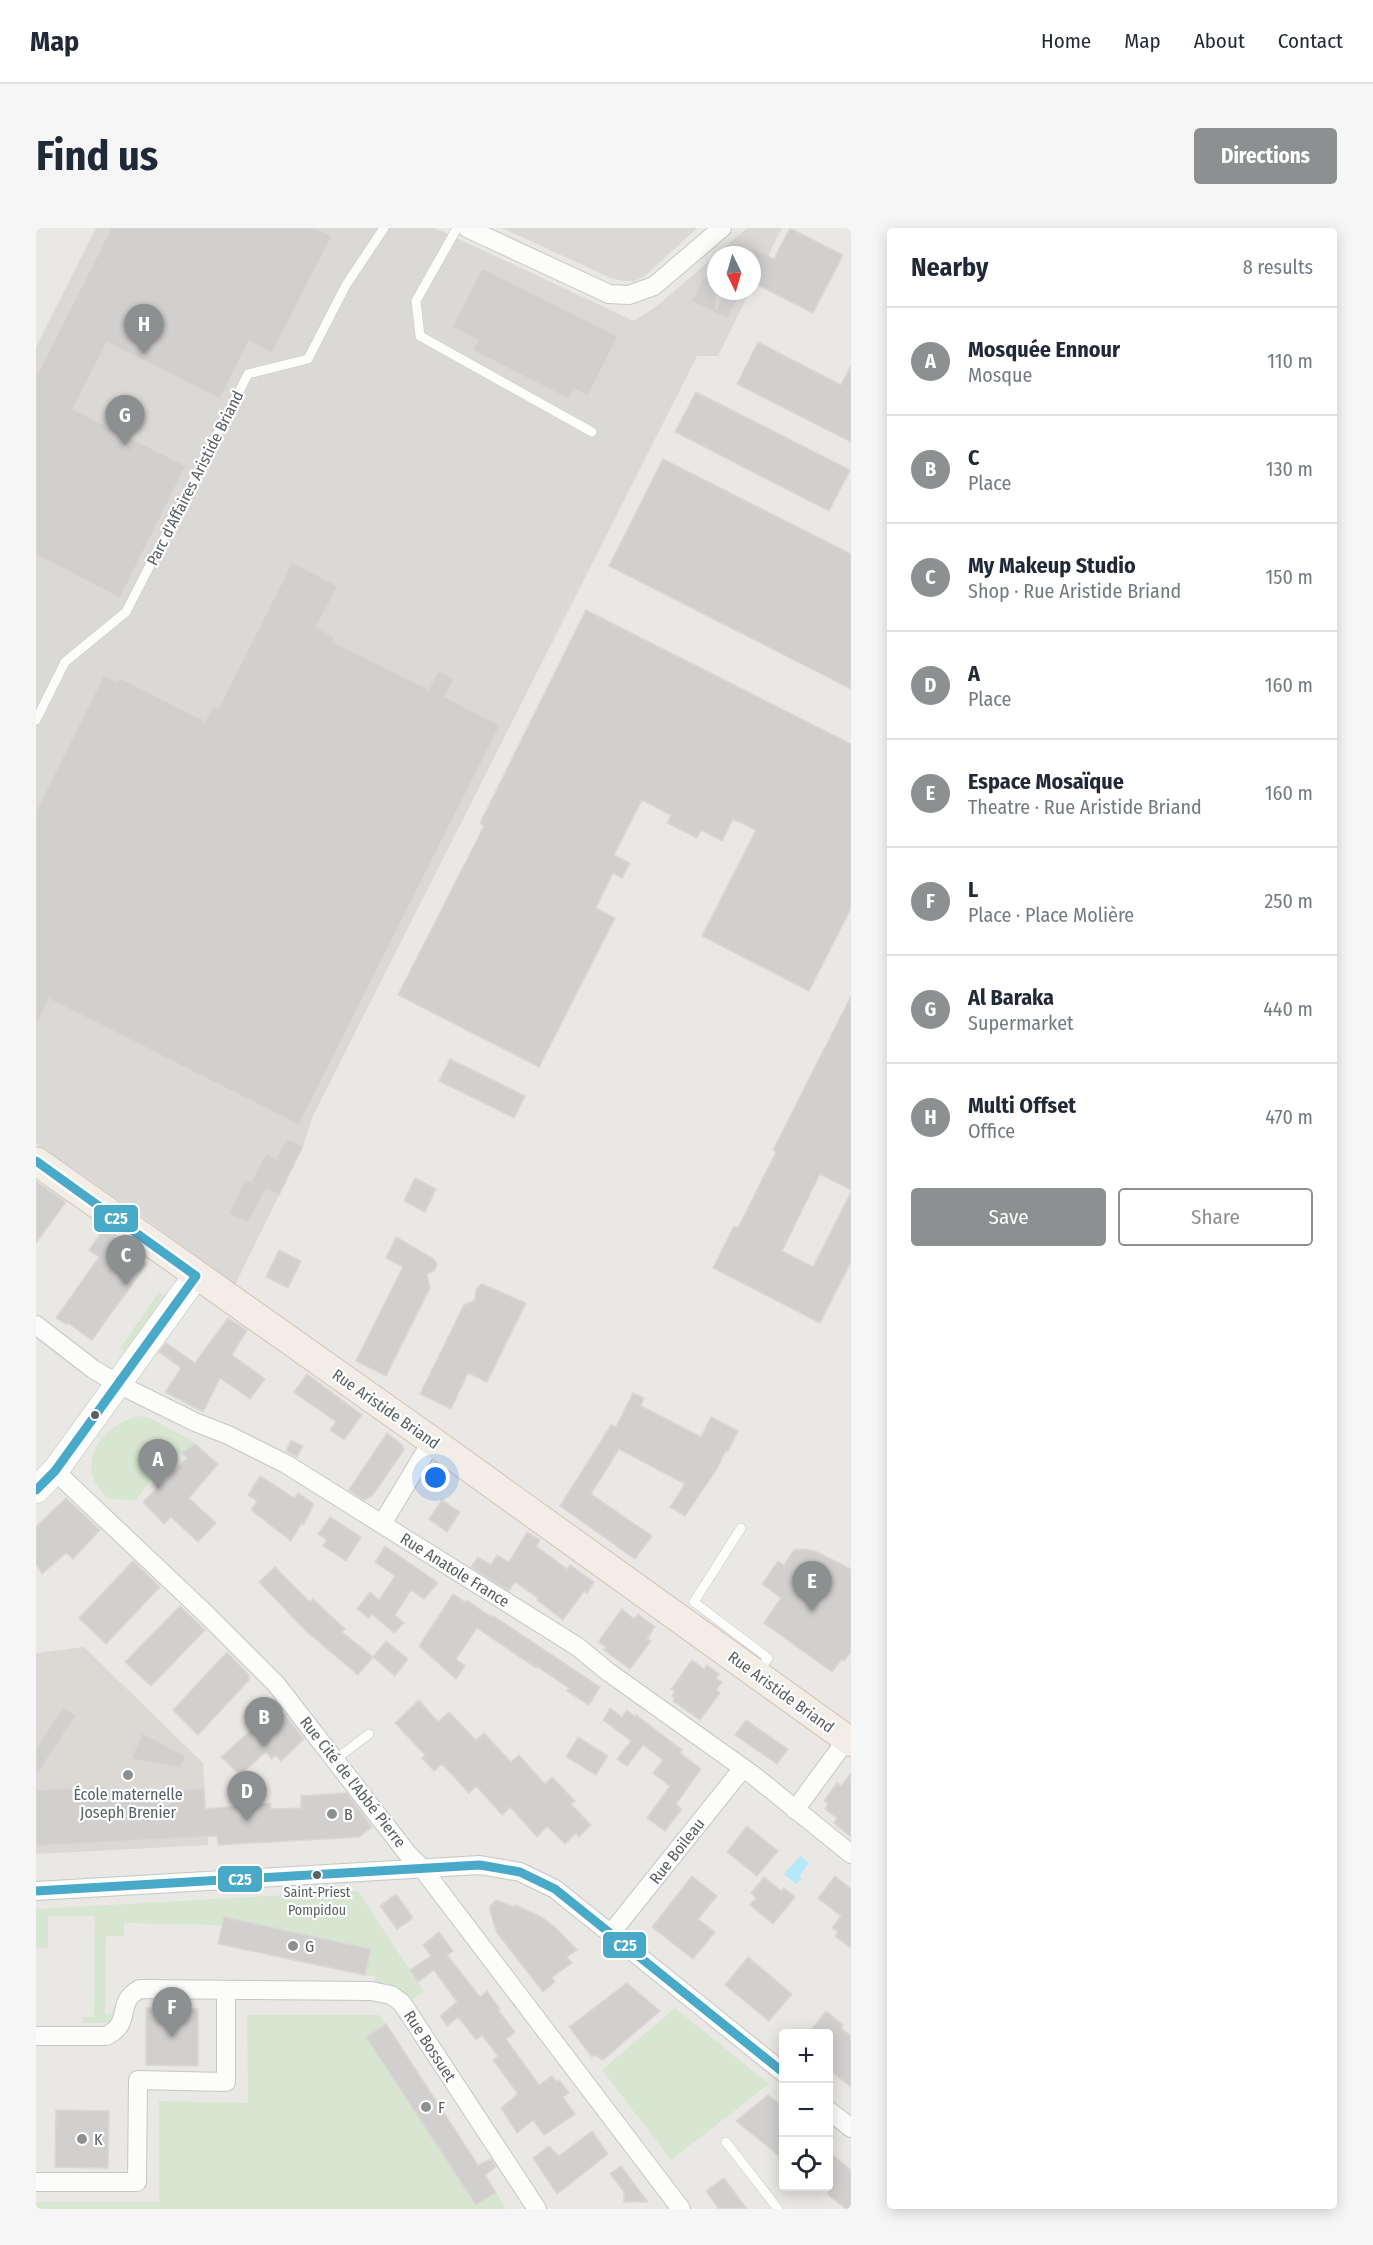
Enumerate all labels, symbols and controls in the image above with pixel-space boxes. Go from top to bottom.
text: Map [30,25,79,58]
text: Home [1041,28,1091,54]
text: Map [1124,28,1161,54]
text: About [1194,28,1245,54]
text: Contact [1278,28,1343,54]
button: Directions [1194,128,1337,184]
text: Find us [36,131,158,181]
north arrow [707,246,761,300]
text: Nearby [911,252,988,283]
text: 8 results [1243,255,1313,279]
pin: H [124,304,164,354]
text: Mosquée Ennour [968,336,1120,363]
text: A [925,349,936,373]
text: 110 m [1267,349,1313,373]
text: Mosque [968,363,1032,387]
street label: Parc d'Affaires Aristide Briand [143,388,247,568]
pin: G [106,396,145,445]
text: C [968,444,980,471]
text: B [925,457,936,481]
text: 130 m [1266,457,1313,481]
text: Place [968,471,1011,495]
text: My Makeup Studio [968,552,1136,579]
text: C [925,565,936,589]
text: 150 m [1266,565,1313,589]
text: Shop · Rue Aristide Briand [968,579,1181,603]
text: A [968,660,980,687]
text: D [925,673,936,697]
text: 160 m [1265,673,1313,697]
text: Place [968,687,1011,711]
text: Espace Mosaïque [968,768,1124,795]
text: E [926,781,935,805]
text: 160 m [1265,781,1313,805]
text: Theatre · Rue Aristide Briand [968,795,1202,819]
text: L [968,876,978,903]
text: F [926,889,935,913]
text: 250 m [1265,889,1313,913]
text: Place · Place Molière [968,903,1134,927]
text: Al Baraka [968,984,1054,1011]
text: G [925,997,936,1021]
text: 440 m [1263,997,1313,1021]
text: Supermarket [968,1011,1074,1035]
text: Multi Offset [968,1092,1076,1119]
text: H [924,1105,937,1129]
text: 470 m [1265,1105,1313,1129]
text: Office [968,1119,1015,1143]
button: Save [911,1188,1106,1246]
button: Share [1118,1188,1313,1246]
line badge: C25 [93,1204,139,1233]
text: C25 [104,1209,128,1228]
pin: C [106,1236,146,1285]
street label: Rue Aristide Briand [329,1365,443,1453]
unlabelled marker [89,1409,101,1421]
pin: A [138,1440,178,1489]
your location [421,1463,450,1492]
street label: Rue Anatole France [397,1529,513,1611]
pin: E [792,1562,832,1611]
street label: Rue Aristide Briand [724,1647,838,1737]
pin: B [244,1698,284,1747]
street label: Rue Cité de l'Abbé Pierre [296,1713,410,1851]
marker: École maternelle Joseph Brenier [121,1768,135,1782]
pin: D [228,1772,266,1821]
place label: École maternelle Joseph Brenier [73,1785,183,1822]
place label: B [344,1805,353,1824]
marker: B [325,1807,339,1821]
street label: Rue Boileau [645,1814,709,1888]
line badge: C25 [217,1865,263,1893]
marker: Saint-Priest Pompidou [311,1869,323,1881]
text: C25 [228,1870,252,1889]
place label: Saint-Priest Pompidou [284,1884,351,1919]
line badge: C25 [602,1931,647,1959]
text: C25 [613,1936,637,1955]
place label: G [305,1937,314,1956]
marker: G [286,1939,300,1953]
pin: F [152,1988,192,2037]
street label: Rue Bossuet [400,2007,460,2086]
map controls [779,2029,833,2191]
button: + [779,2029,833,2083]
button: − [779,2083,833,2137]
place label: F [438,2098,445,2117]
marker: F [419,2100,433,2114]
place label: K [94,2130,103,2149]
marker: K [75,2132,89,2146]
button: locate [779,2137,833,2191]

